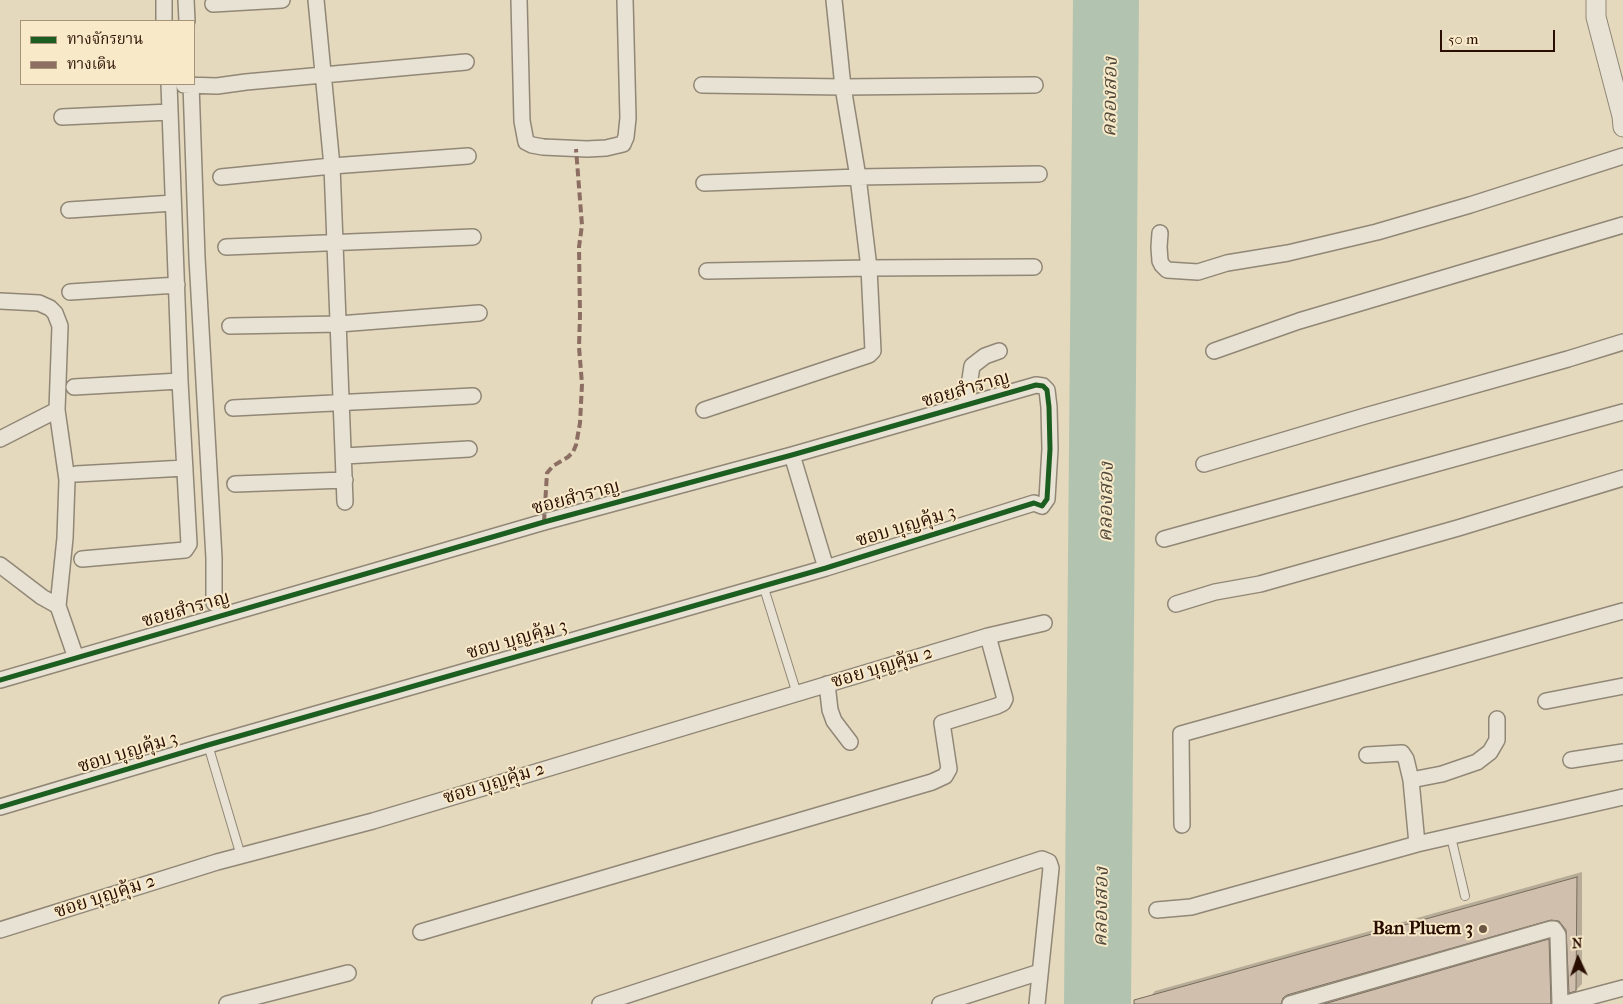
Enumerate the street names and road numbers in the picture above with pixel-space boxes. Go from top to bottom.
street label: ซอยสำราญ [919,367,1013,413]
street label: ซอยสำราญ [529,475,623,521]
street label: ซอบ บุญคุ้ม 3 [853,501,959,553]
street label: ซอยสำราญ [139,587,233,633]
street label: ซอบ บุญคุ้ม 3 [464,615,570,665]
street label: ซอย บุญคุ้ม 2 [829,642,935,694]
street label: ซอบ บุญคุ้ม 3 [75,727,181,779]
street label: ซอย บุญคุ้ม 2 [441,758,547,810]
street label: ซอย บุญคุ้ม 2 [52,870,158,924]

